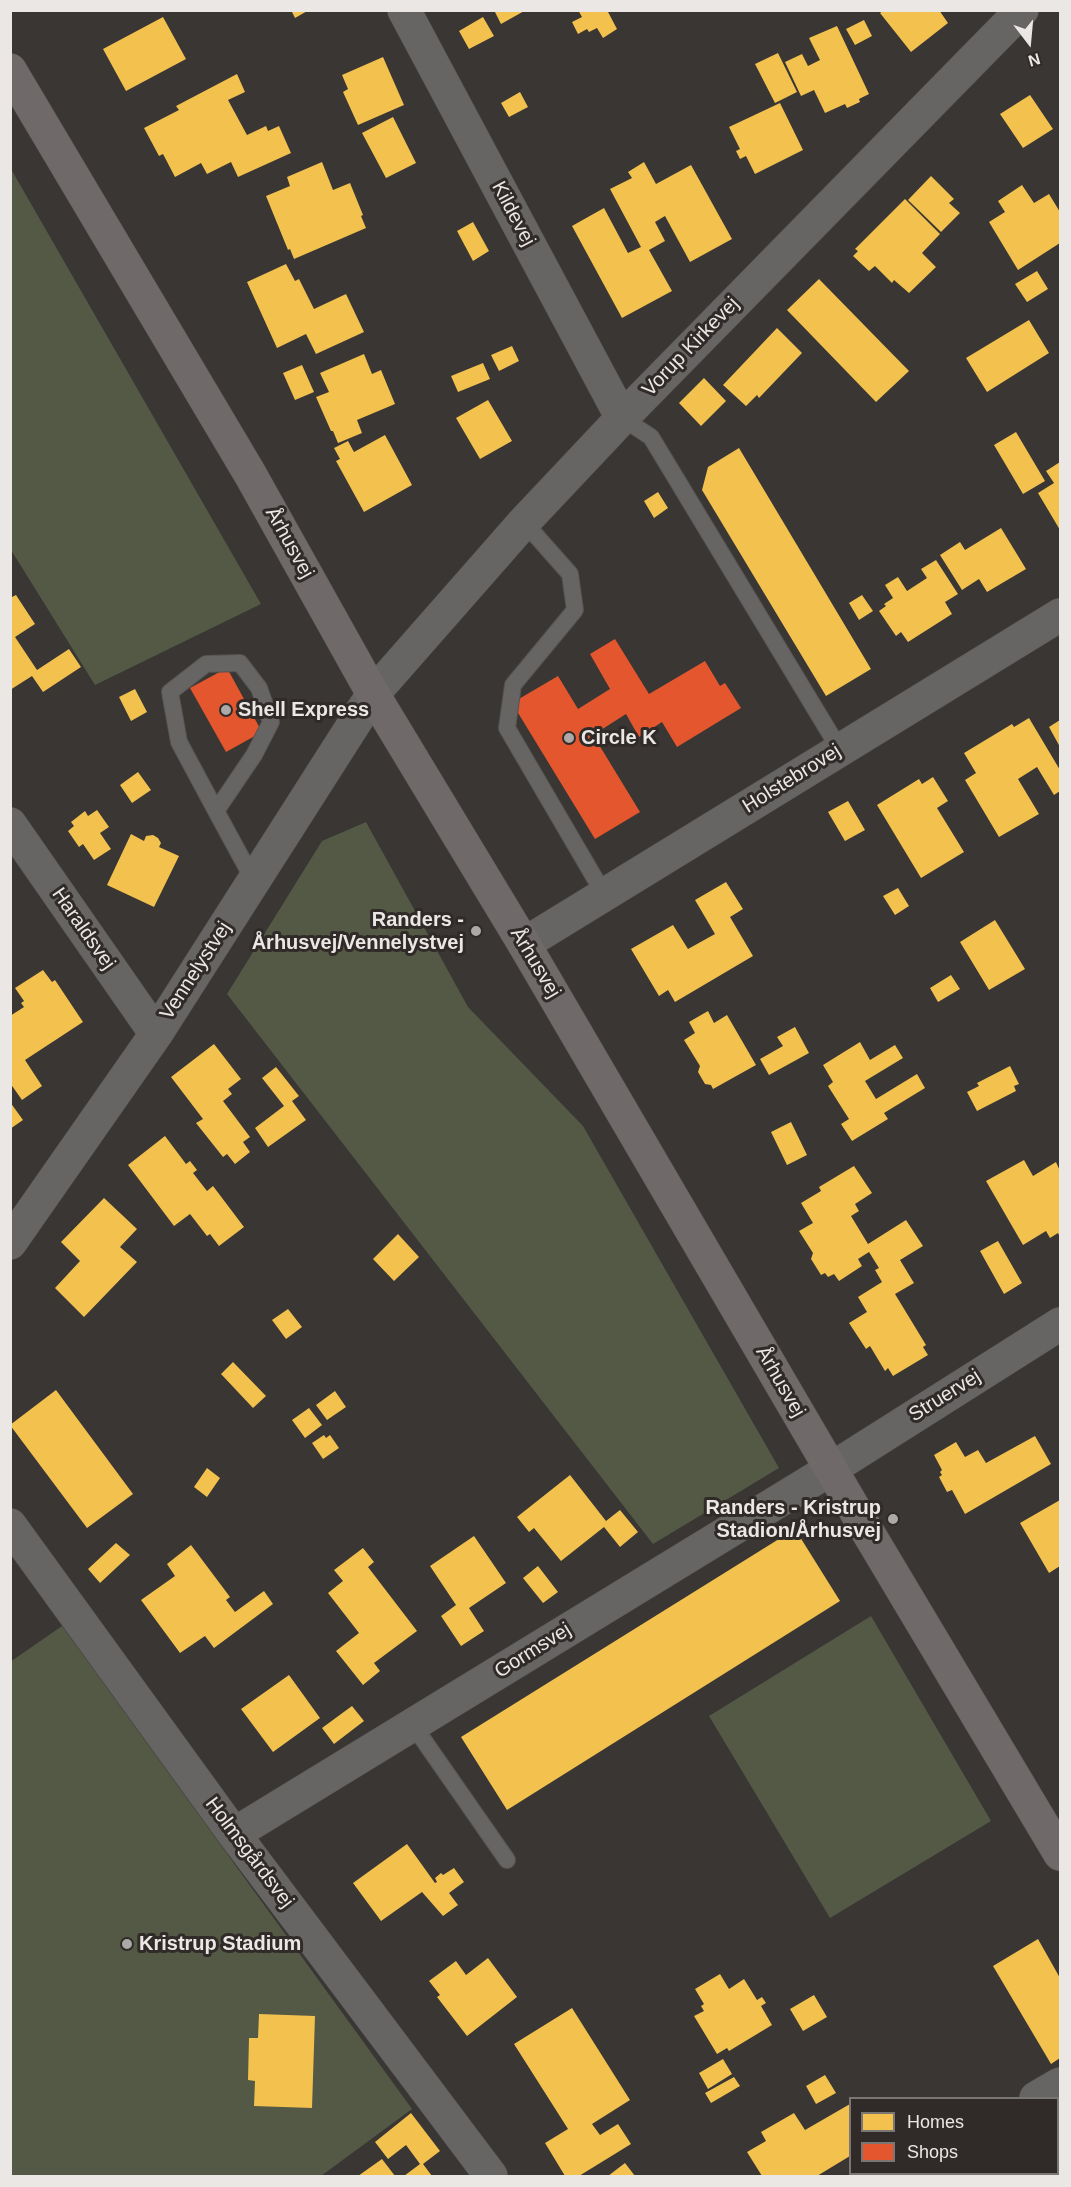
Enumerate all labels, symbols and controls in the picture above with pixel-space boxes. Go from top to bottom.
north arrow [999,12,1059,72]
text: N [1026,50,1042,70]
street label: Kildevej [486,177,540,251]
street label: Vorup Kirkevej [638,292,744,402]
street label: Århusvej [260,503,318,583]
place label: Shell Express [238,698,369,722]
marker: Shell Express [219,703,233,717]
place label: Circle K [581,726,657,750]
marker: Circle K [562,731,576,745]
street label: Holstebrovej [739,739,845,819]
street label: Haraldsvej [46,883,120,975]
place label: Randers - Århusvej/Vennelystvej [252,908,464,955]
street label: Vennelystvej [155,917,237,1025]
street label: Århusvej [505,923,565,1003]
marker: Randers - Århusvej/Vennelystvej [469,924,483,938]
street label: Århusvej [750,1342,810,1422]
street label: Struervej [905,1365,985,1427]
place label: Randers - Kristrup Stadion/Århusvej [705,1496,881,1543]
marker: Randers - Kristrup Stadion/Århusvej [886,1512,900,1526]
street label: Gormsvej [490,1618,576,1684]
street label: Holmsgårdsvej [200,1793,298,1913]
place label: Kristrup Stadium [139,1932,301,1956]
marker: Kristrup Stadium [120,1937,134,1951]
legend [849,2097,1059,2175]
text: Homes [907,2112,964,2132]
text: Shops [907,2142,958,2162]

